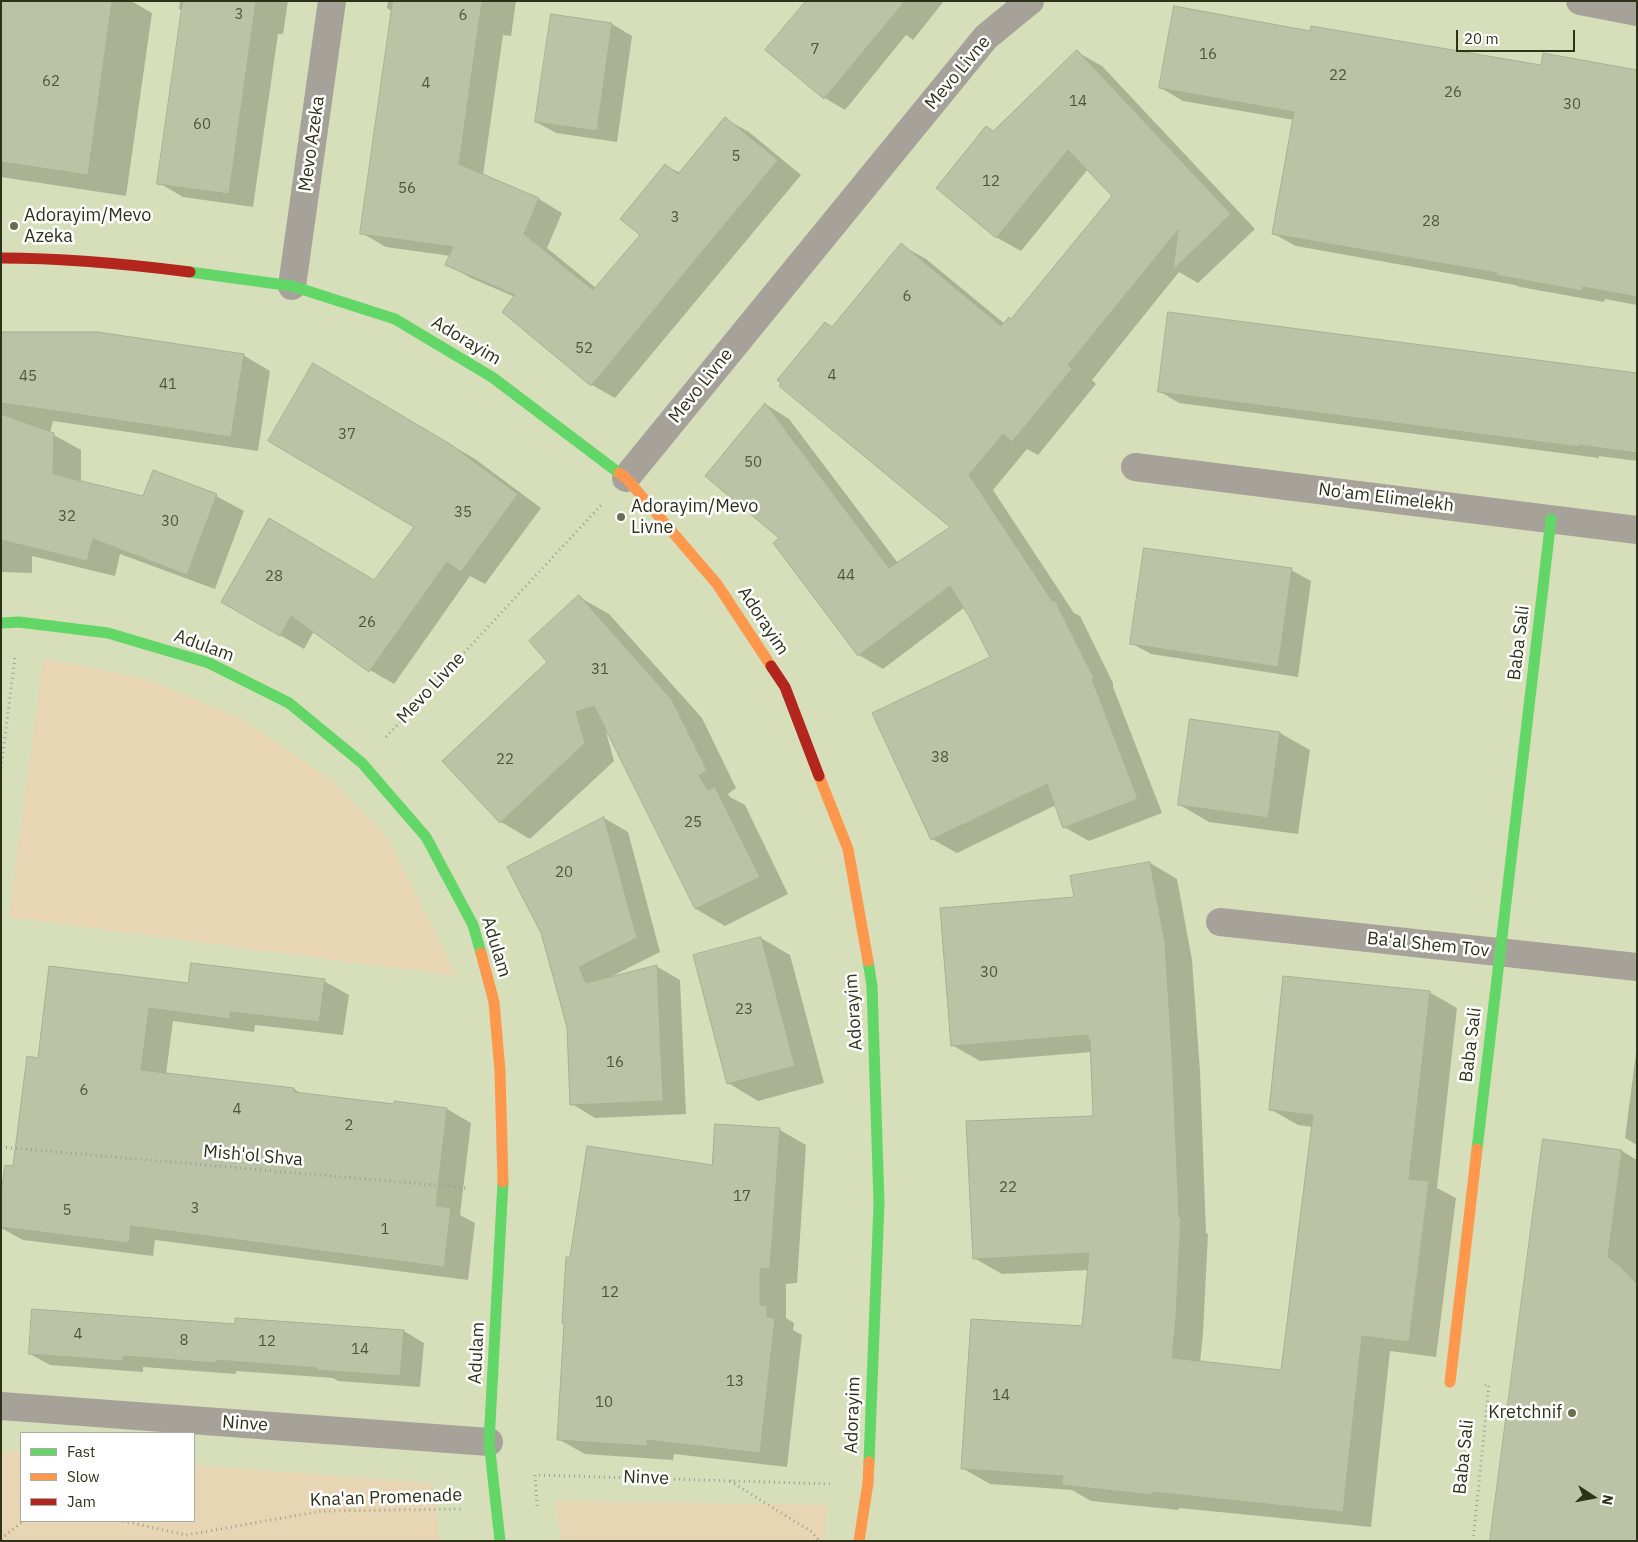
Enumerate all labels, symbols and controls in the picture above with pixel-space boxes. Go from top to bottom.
house number: 3 [235,6,243,24]
house number: 6 [459,7,467,25]
scale bar [1458,20,1577,52]
text: 20 m [1464,29,1499,48]
street label: Mevo Livne [921,32,995,114]
house number: 7 [811,41,819,59]
house number: 16 [1199,46,1217,64]
house number: 22 [1329,67,1347,85]
house number: 62 [42,73,60,91]
house number: 4 [422,75,430,93]
house number: 26 [1444,84,1462,102]
house number: 14 [1069,93,1087,111]
street label: Mevo Azeka [295,95,329,193]
house number: 30 [1563,96,1581,114]
house number: 60 [193,116,211,134]
house number: 5 [732,148,740,166]
house number: 12 [982,173,1000,191]
house number: 56 [398,180,416,198]
place label: Adorayim/Mevo Azeka [24,205,151,248]
house number: 3 [671,209,679,227]
house number: 28 [1422,213,1440,231]
marker: Adorayim/Mevo Azeka [8,220,20,232]
house number: 6 [903,288,911,306]
street label: Adorayim [427,312,505,370]
house number: 52 [575,340,593,358]
street label: Mevo Livne [664,344,738,428]
house number: 4 [828,367,836,385]
house number: 45 [19,368,37,386]
house number: 41 [159,376,177,394]
house number: 37 [338,426,356,444]
house number: 50 [744,454,762,472]
street label: No'am Elimelekh [1317,479,1455,517]
place label: Adorayim/Mevo Livne [631,496,758,538]
house number: 35 [454,504,472,522]
house number: 32 [58,508,76,526]
marker: Adorayim/Mevo Livne [615,511,627,523]
house number: 30 [161,513,179,531]
house number: 44 [837,567,855,585]
house number: 28 [265,568,283,586]
street label: Adorayim [733,583,793,659]
street label: Baba Sali [1504,604,1534,682]
house number: 26 [358,614,376,632]
street label: Adulam [171,625,237,667]
street label: Mevo Livne [392,648,470,728]
house number: 31 [591,661,609,679]
house number: 38 [931,749,949,767]
house number: 22 [496,751,514,769]
house number: 25 [684,814,702,832]
house number: 20 [555,864,573,882]
street label: Adulam [477,914,515,980]
street label: Ba'al Shem Tov [1366,928,1490,962]
house number: 30 [980,964,998,982]
street label: Adorayim [841,973,867,1051]
house number: 23 [735,1001,753,1019]
street label: Baba Sali [1456,1006,1486,1084]
house number: 16 [606,1054,624,1072]
house number: 6 [80,1082,88,1100]
house number: 4 [233,1101,241,1119]
house number: 2 [345,1117,353,1135]
street label: Mish'ol Shva [202,1141,304,1171]
house number: 22 [999,1179,1017,1197]
house number: 17 [733,1188,751,1206]
house number: 3 [191,1200,199,1218]
house number: 5 [63,1202,71,1220]
house number: 1 [381,1221,389,1239]
house number: 12 [601,1284,619,1302]
street label: Adulam [465,1321,489,1385]
house number: 4 [74,1326,82,1344]
house number: 8 [180,1332,188,1350]
house number: 12 [258,1333,276,1351]
house number: 14 [351,1341,369,1359]
house number: 13 [726,1373,744,1391]
street label: Adorayim [841,1376,865,1454]
house number: 14 [992,1387,1010,1405]
house number: 10 [595,1394,613,1412]
place label: Kretchnif [1488,1402,1562,1424]
marker: Kretchnif [1566,1407,1578,1419]
street label: Ninve [221,1412,269,1436]
street label: Baba Sali [1449,1419,1479,1495]
legend [20,1432,195,1522]
text: Fast [67,1442,95,1461]
street label: Ninve [623,1466,669,1490]
text: Slow [67,1467,100,1486]
north arrow [1568,1472,1618,1522]
street label: Kna'an Promenade [310,1485,462,1511]
text: Jam [67,1492,96,1511]
text: N [1598,1493,1618,1507]

